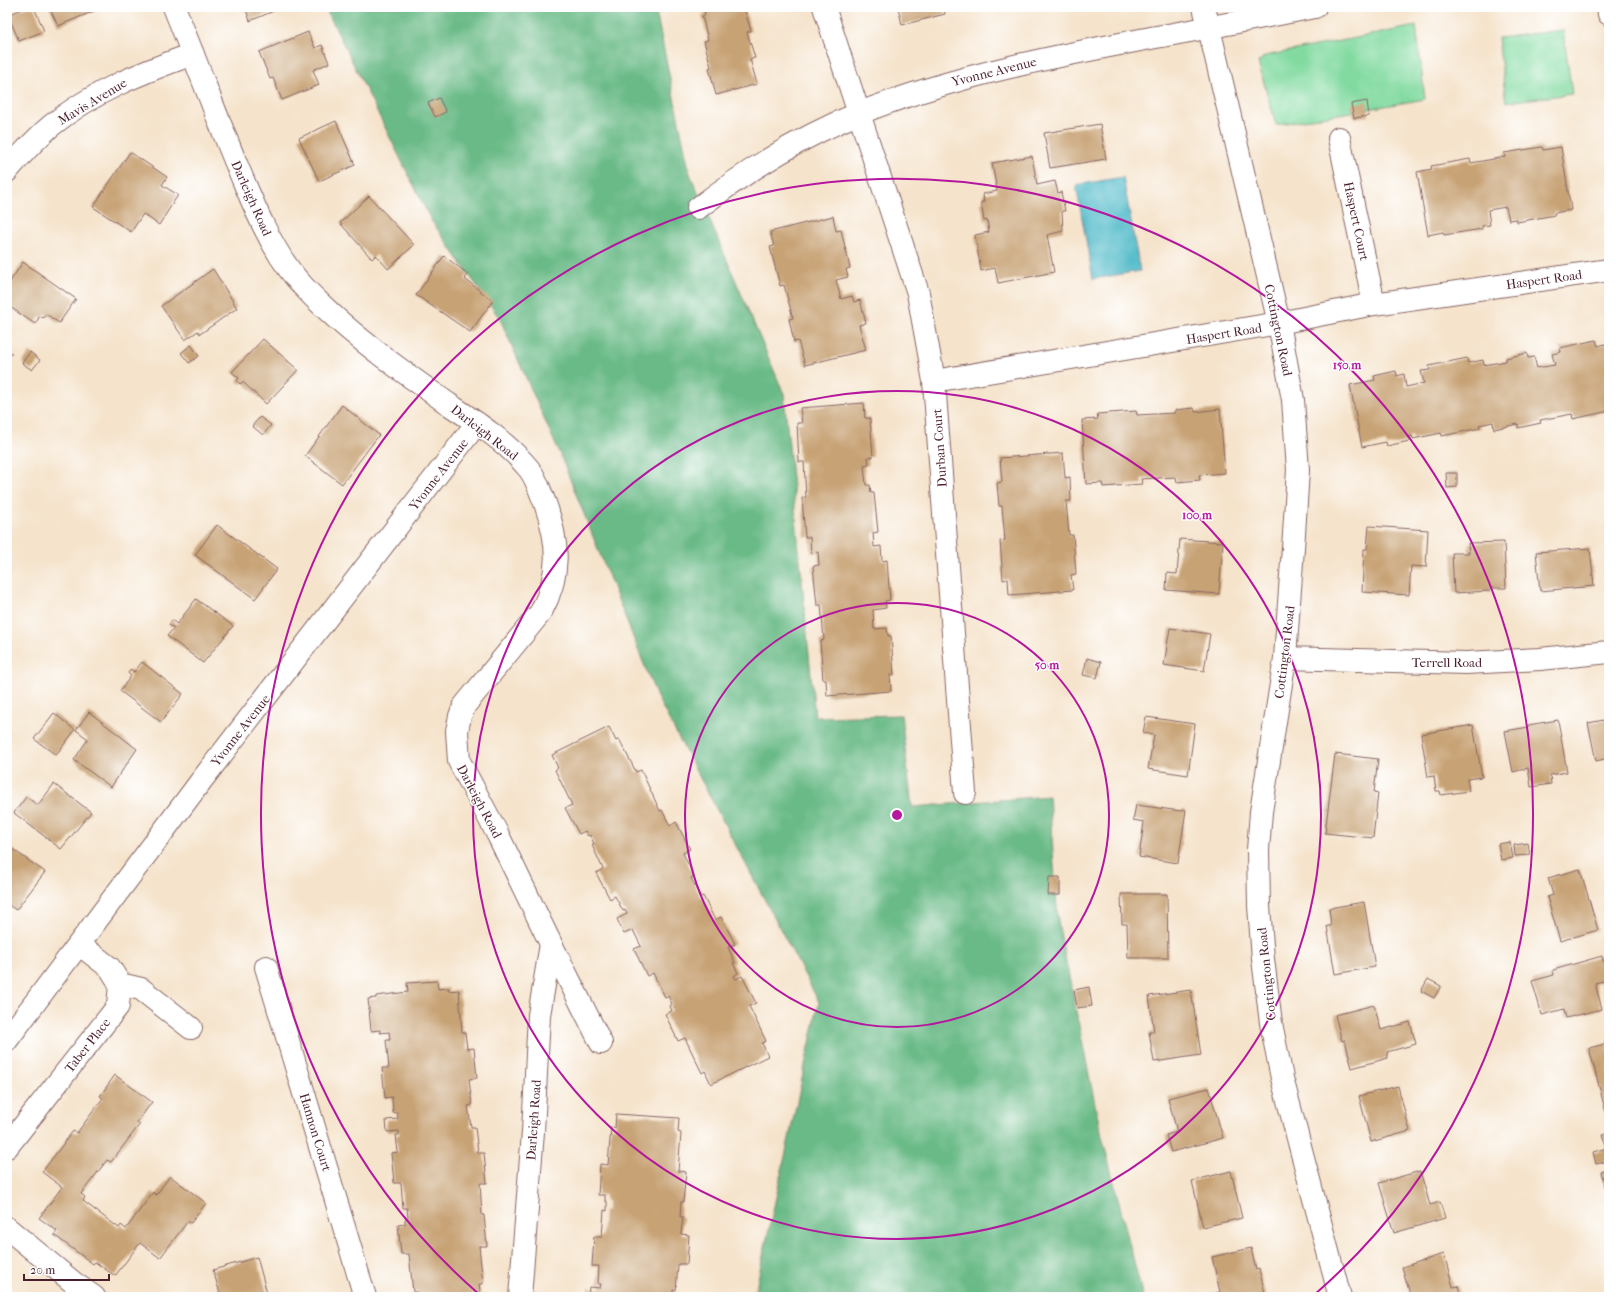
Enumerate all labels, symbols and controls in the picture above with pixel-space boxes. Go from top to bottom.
street label: Yvonne Avenue [949,54,1039,90]
street label: Mavis Avenue [55,75,130,128]
street label: Darleigh Road [228,158,275,239]
street label: Haspert Court [1341,180,1372,262]
street label: Haspert Road [1505,267,1584,292]
street label: Cottington Road [1261,283,1296,378]
street label: Haspert Road [1185,320,1264,347]
text: 150 m [1333,358,1362,372]
street label: Darleigh Road [448,402,522,464]
street label: Durban Court [929,408,950,488]
street label: Yvonne Avenue [405,435,471,514]
text: 100 m [1182,508,1213,522]
street label: Cottington Road [1271,604,1298,699]
street label: Terrell Road [1412,655,1483,670]
text: 50 m [1035,658,1060,672]
street label: Yvonne Avenue [207,691,273,770]
street label: Darleigh Road [454,762,506,841]
centre of rings [890,808,904,822]
street label: Cottington Road [1254,926,1279,1021]
street label: Taber Place [62,1015,114,1075]
street label: Darleigh Road [523,1078,544,1161]
street label: Hannon Court [297,1091,335,1173]
scale bar [24,1256,109,1282]
text: 20 m [30,1263,55,1277]

